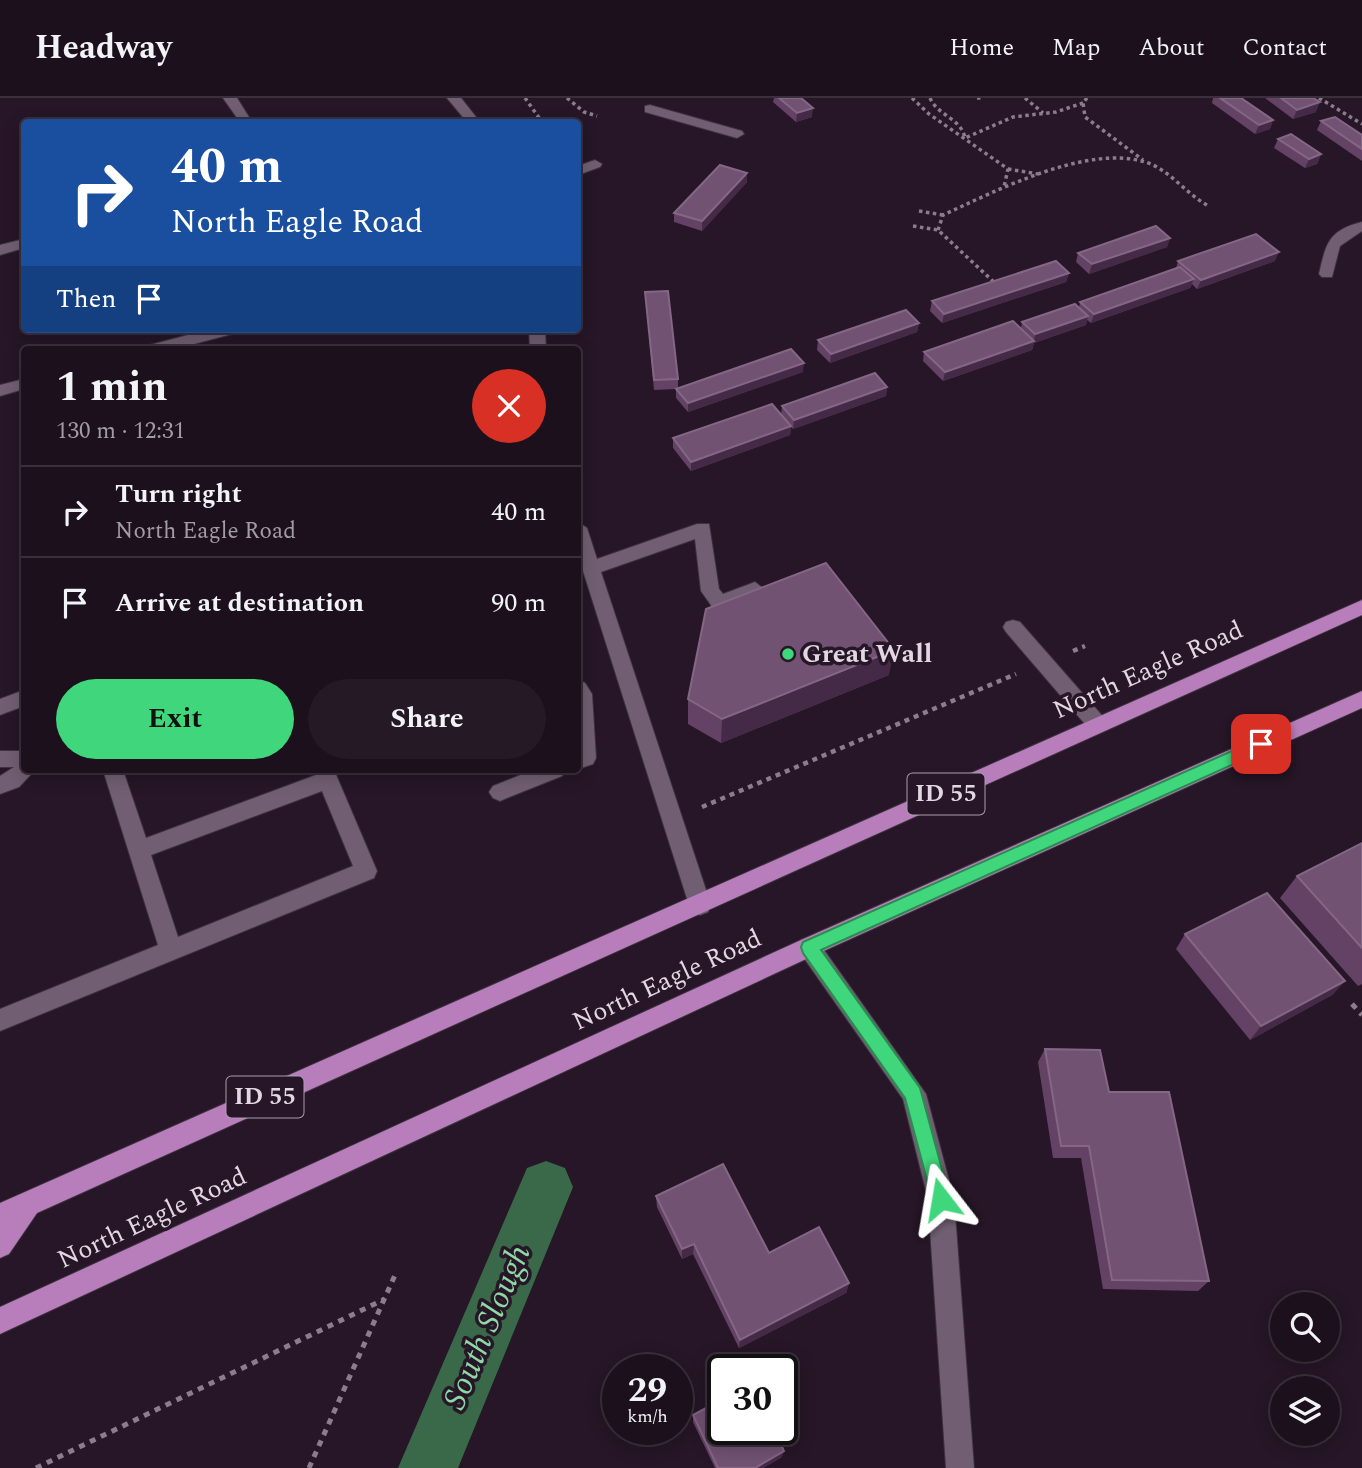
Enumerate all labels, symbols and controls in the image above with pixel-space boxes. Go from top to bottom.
text: Headway [35,23,172,73]
text: Home [949,30,1014,66]
text: Map [1052,30,1100,66]
text: About [1138,30,1204,66]
text: Contact [1242,30,1327,66]
text: 40 m [171,130,282,205]
icon: right [56,147,147,238]
text: North Eagle Road [171,198,423,247]
text: Then [56,279,116,319]
icon: arrive [130,280,168,318]
text: 1 min [56,356,168,419]
button: close [472,369,546,443]
text: 130 m · 12:31 [56,414,185,449]
text: Turn right [115,474,242,514]
text: 40 m [491,492,546,532]
icon: right [56,493,94,531]
text: North Eagle Road [115,514,296,549]
text: Arrive at destination [115,583,364,623]
text: 90 m [491,583,546,623]
icon: arrive [56,584,94,622]
street label: North Eagle Road [1046,610,1250,730]
place label: Great Wall [802,634,932,674]
marker: Great Wall [780,646,796,662]
button: Exit [56,679,294,759]
button: Share [308,679,546,759]
pin [1231,714,1291,774]
icon: arrive [1242,725,1280,763]
road number: ID 55 [908,774,984,814]
street label: North Eagle Road [566,919,768,1041]
road number: ID 55 [226,1077,304,1118]
street label: North Eagle Road [51,1157,253,1279]
position arrow [904,1162,978,1236]
water label: South Slough [430,1237,544,1417]
map controls [1270,1292,1340,1446]
button: search [1270,1292,1340,1362]
speed limit sign: 30 [707,1354,798,1445]
text: 29 [628,1364,667,1417]
button: layers [1270,1376,1340,1446]
text: km/h [627,1403,668,1430]

